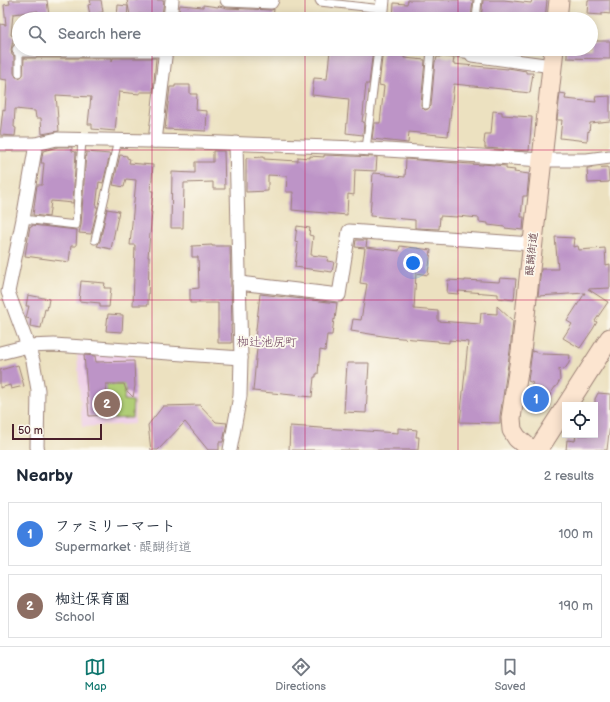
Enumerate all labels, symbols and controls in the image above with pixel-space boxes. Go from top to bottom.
search box [12,12,598,56]
icon: search [26,23,48,45]
text: Search here [58,25,141,44]
street label: 醍醐街道 [523,231,540,277]
your location [403,253,423,273]
district label: 椥辻池尻町 [237,335,297,350]
pin: 1 [523,384,549,414]
pin: 2 [94,389,120,419]
map controls [562,402,598,438]
button: locate [562,402,598,438]
scale bar [12,422,102,441]
text: 50 m [18,424,43,437]
text: Nearby [16,466,73,486]
text: 2 results [544,468,594,484]
text: ファミリーマート [55,517,176,536]
text: 1 [27,526,33,542]
text: 100 m [558,526,593,542]
text: Supermarket · 醍醐街道 [55,539,191,555]
text: 椥辻保育園 [55,590,130,609]
text: 2 [26,598,34,614]
text: 190 m [559,598,593,614]
text: School [55,609,95,625]
tab: Map [84,656,107,693]
tab: Directions [275,656,326,693]
tab: Saved [495,656,526,693]

